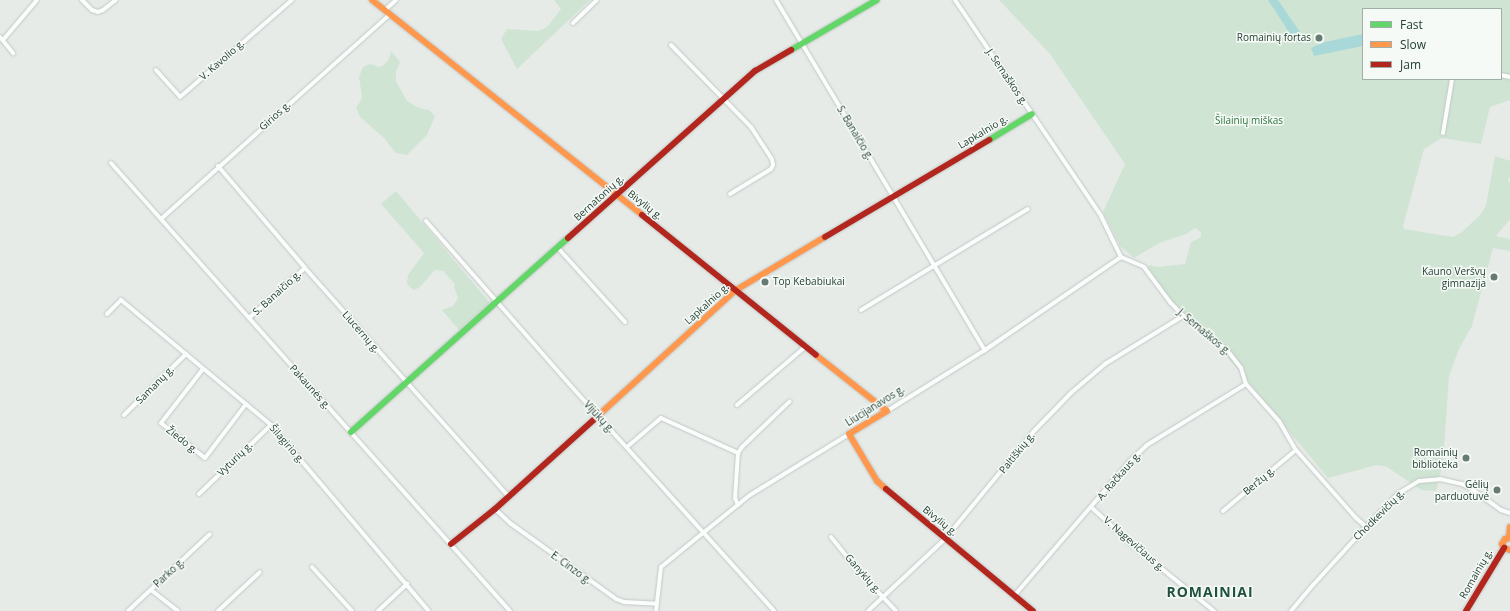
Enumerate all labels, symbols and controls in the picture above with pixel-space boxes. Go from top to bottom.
legend [1362,8,1502,80]
text: Fast [1400,16,1423,33]
place label: Romainių fortas [1237,32,1311,44]
marker: Romainių fortas [1314,33,1324,43]
text: Slow [1400,36,1426,53]
street label: V. Kavolio g. [197,37,247,83]
street label: J. Semaškos g. [984,47,1030,107]
text: Jam [1400,56,1421,73]
street label: Girios g. [257,99,293,133]
street label: S. Banaičio g. [834,104,876,162]
street label: Lapkalnio g. [956,113,1010,151]
park label: Šilainių miškas [1215,115,1283,127]
street label: Bernatonių g. [572,173,626,223]
street label: Bivylių g. [625,188,665,222]
place label: Kauno Veršvų gimnazija [1422,265,1486,288]
street label: S. Banaičio g. [250,268,304,318]
marker: Kauno Veršvų gimnazija [1489,272,1499,282]
place label: Top Kebabiukai [773,276,845,288]
marker: Top Kebabiukai [760,277,770,287]
street label: Lapkalnio g. [682,281,732,327]
street label: J. Semaškos g. [1175,306,1233,358]
street label: Liucernų g. [340,309,382,355]
street label: Pakaunės g. [287,362,333,412]
street label: Samanų g. [134,364,176,406]
street label: Liucijanavos g. [843,383,907,429]
street label: Vijūkų g. [581,399,617,435]
street label: Šilagirio g. [267,422,307,466]
street label: Žiedo g. [164,424,200,456]
street label: Paltiškių g. [997,430,1037,476]
street label: Vyturių g. [215,439,255,479]
place label: Romainių biblioteka [1412,446,1458,470]
street label: A. Račkaus g. [1095,449,1143,503]
marker: Romainių biblioteka [1461,453,1471,463]
street label: Beržų g. [1241,464,1277,498]
place label: Gėlių parduotuvė [1435,478,1489,502]
marker: Gėlių parduotuvė [1492,485,1502,495]
street label: Chodkevičių g. [1351,487,1407,543]
street label: Bivylių g. [920,503,960,539]
street label: V. Nagevičiaus g. [1101,514,1167,574]
street label: Romainių g. [1457,547,1495,601]
street label: E. Cinzo g. [548,549,594,587]
street label: Ganyklų g. [843,552,883,596]
street label: Parko g. [151,556,187,590]
district label: ROMAINIAI [1166,584,1254,600]

